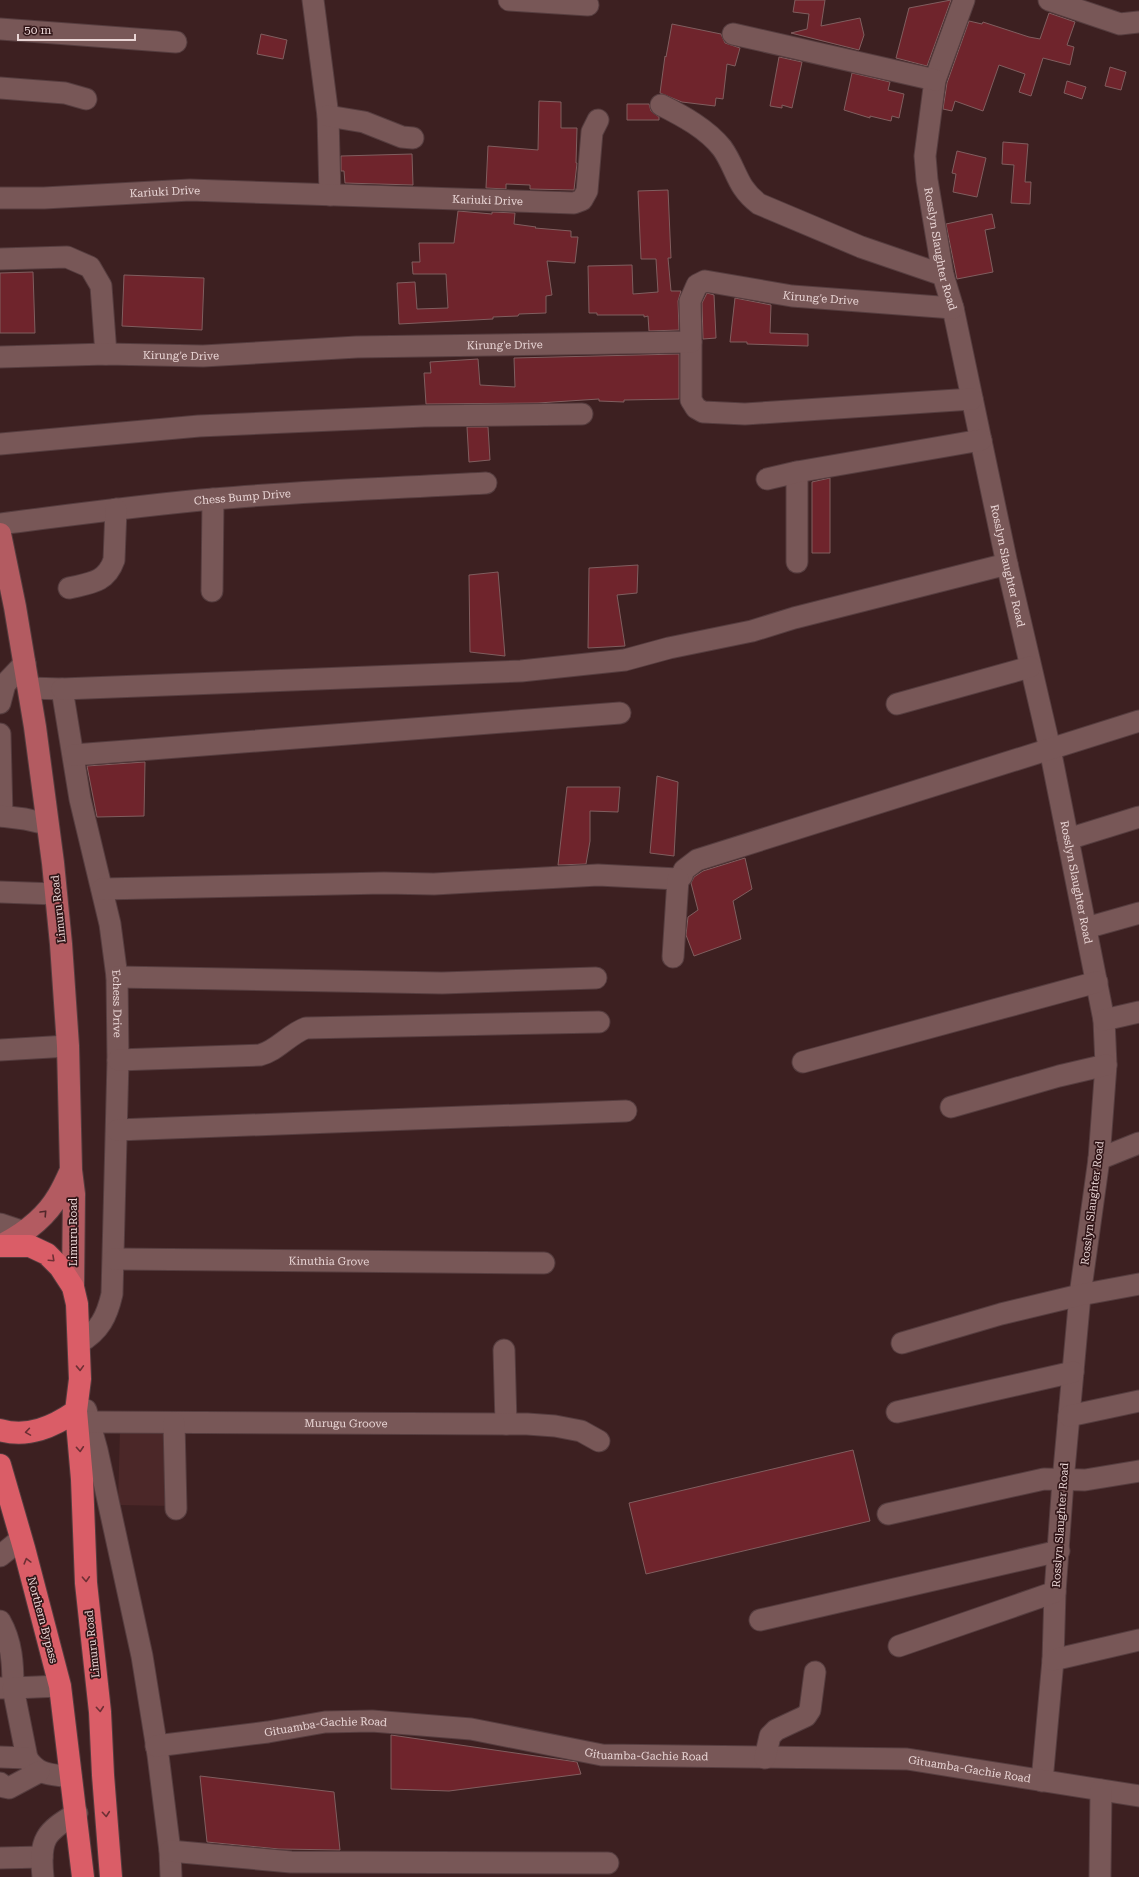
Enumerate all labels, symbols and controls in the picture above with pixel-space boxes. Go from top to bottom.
scale bar [18,16,135,42]
text: 50 m [24,23,51,37]
street label: Kariuki Drive [129,184,200,200]
street label: Rosslyn Slaughter Road [921,186,959,312]
street label: Kariuki Drive [452,193,523,208]
street label: Kirung'e Drive [782,289,859,308]
street label: Kirung'e Drive [467,338,543,352]
street label: Kirung'e Drive [143,349,219,363]
street label: Chess Bump Drive [193,487,291,508]
street label: Rosslyn Slaughter Road [988,503,1027,628]
street label: Rosslyn Slaughter Road [1057,820,1095,945]
street label: Limuru Road [48,874,69,944]
street label: Echess Drive [109,969,124,1038]
street label: Rosslyn Slaughter Road [1078,1140,1107,1266]
street label: Limuru Road [67,1198,80,1266]
one-way arrow [39,1210,47,1218]
one-way arrow [47,1254,55,1262]
street label: Kinuthia Grove [289,1255,369,1268]
one-way arrow [76,1365,84,1371]
street label: Murugu Groove [304,1417,388,1430]
one-way arrow [25,1427,32,1435]
one-way arrow [76,1446,85,1452]
street label: Rosslyn Slaughter Road [1050,1462,1071,1588]
one-way arrow [24,1558,32,1564]
street label: Northern Bypass [25,1575,60,1665]
one-way arrow [81,1576,90,1582]
street label: Limuru Road [82,1609,103,1679]
one-way arrow [95,1706,104,1712]
street label: Gituamba-Gachie Road [263,1715,388,1740]
street label: Gituamba-Gachie Road [583,1746,708,1763]
street label: Gituamba-Gachie Road [907,1753,1032,1786]
one-way arrow [102,1811,111,1817]

